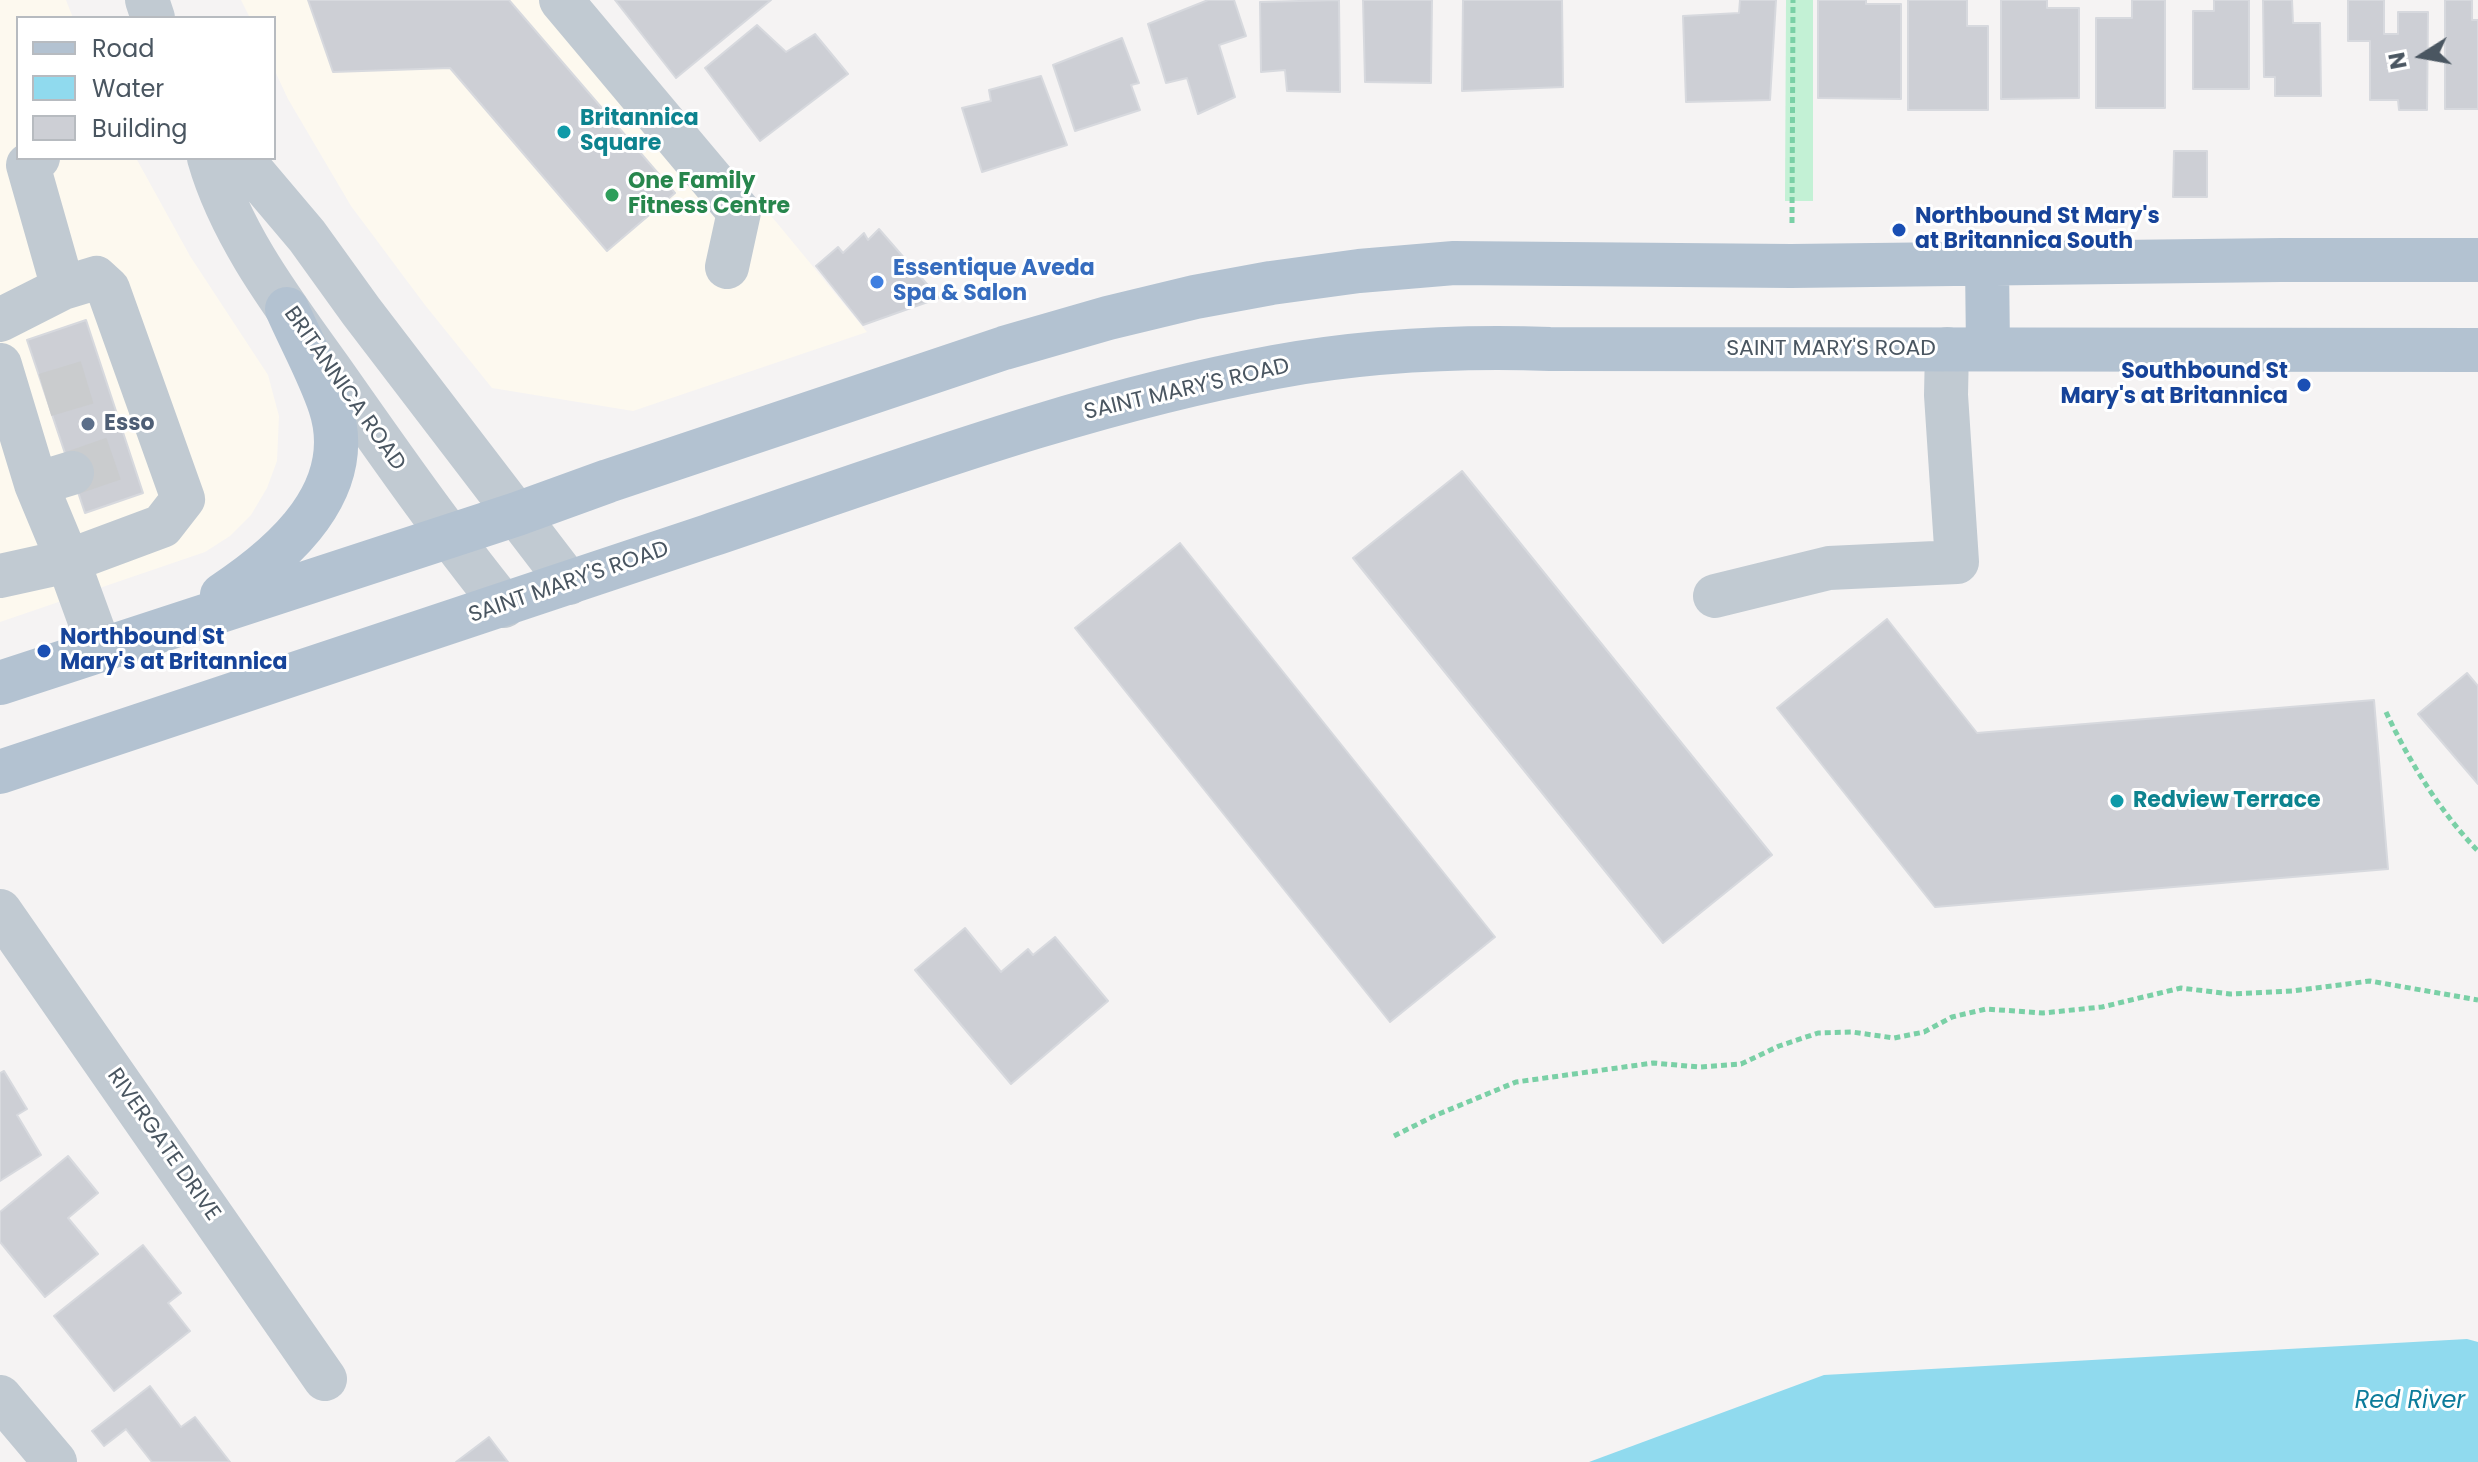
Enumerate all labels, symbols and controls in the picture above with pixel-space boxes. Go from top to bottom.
legend [16,16,276,160]
north arrow [2382,16,2462,96]
text: Road [92,32,154,65]
text: N [2381,50,2415,72]
text: Water [92,72,164,105]
place label: Britannica Square [580,106,699,158]
text: Building [92,112,188,145]
marker: Britannica Square [555,123,573,141]
place label: One Family Fitness Centre [628,169,790,220]
marker: One Family Fitness Centre [603,186,621,204]
place label: Northbound St Mary's at Britannica South [1915,204,2160,256]
marker: Northbound St Mary's at Britannica South [1890,221,1908,239]
place label: Essentique Aveda Spa & Salon [893,256,1095,308]
marker: Essentique Aveda Spa & Salon [868,273,886,291]
street label: BRITANNICA ROAD [278,302,410,476]
street label: SAINT MARY'S ROAD [1726,336,1936,362]
street label: SAINT MARY'S ROAD [1082,354,1292,426]
place label: Southbound St Mary's at Britannica [2061,359,2288,410]
marker: Southbound St Mary's at Britannica [2295,376,2313,394]
place label: Esso [104,411,154,437]
marker: Esso [79,415,97,433]
street label: SAINT MARY'S ROAD [466,536,672,630]
place label: Northbound St Mary's at Britannica [60,625,287,676]
marker: Northbound St Mary's at Britannica [35,642,53,660]
place label: Redview Terrace [2133,788,2321,814]
marker: Redview Terrace [2108,792,2126,810]
street label: RIVERGATE DRIVE [101,1064,225,1226]
water label: Red River [2355,1388,2465,1416]

